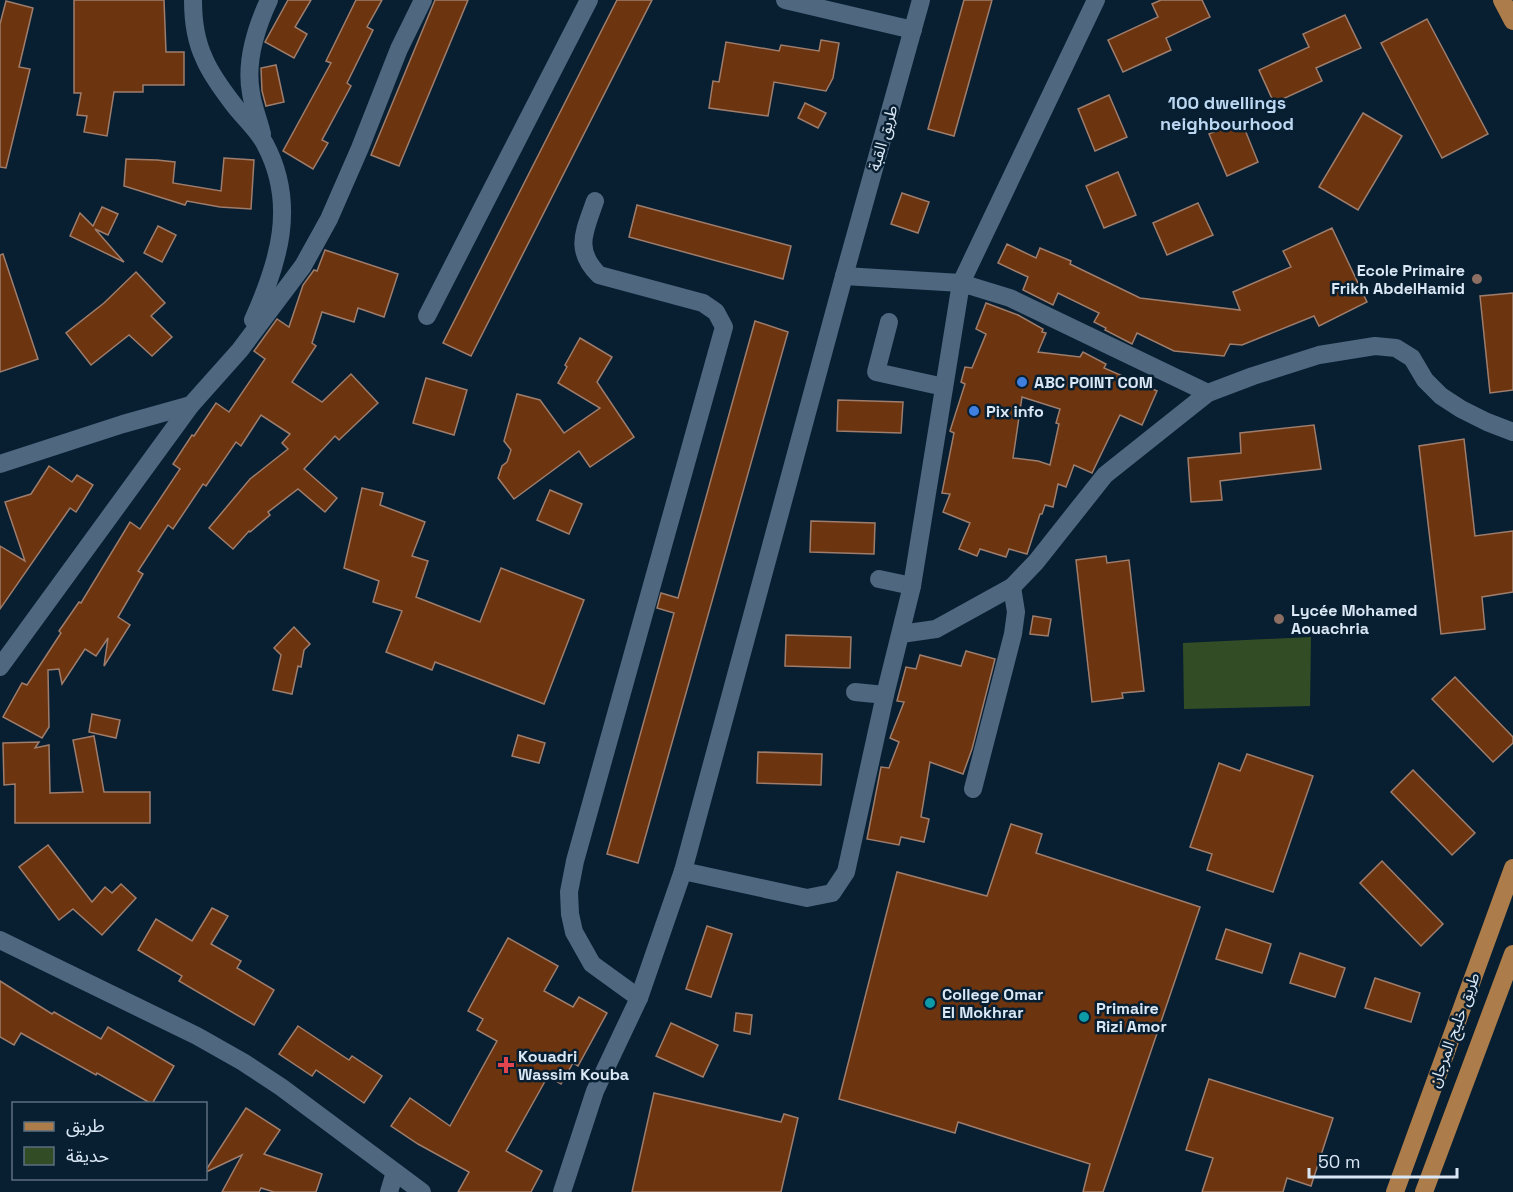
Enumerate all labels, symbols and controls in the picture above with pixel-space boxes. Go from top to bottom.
district label: 100 dwellings neighbourhood [1160,91,1294,135]
street label: طريق القبة [864,102,902,173]
place label: Ecole Primaire Frikh AbdelHamid [1331,260,1465,299]
marker: Ecole Primaire Frikh AbdelHamid [1470,272,1484,286]
place label: ABC POINT COM [1034,372,1153,393]
marker: ABC POINT COM [1015,375,1029,389]
place label: Pix info [986,401,1044,422]
marker: Pix info [967,404,981,418]
place label: Lycée Mohamed Aouachria [1291,600,1418,639]
marker: Lycée Mohamed Aouachria [1272,612,1286,626]
street label: طريق خليج المرجان [1423,969,1487,1091]
place label: College Omar El Mokhrar [942,984,1043,1023]
marker: College Omar El Mokhrar [923,996,937,1010]
place label: Primaire Rizi Amor [1096,998,1167,1037]
marker: Primaire Rizi Amor [1077,1010,1091,1024]
place label: Kouadri Wassim Kouba [518,1046,629,1085]
marker: Kouadri Wassim Kouba [499,1058,513,1072]
legend [12,1102,207,1180]
text: طريق [66,1114,105,1137]
scale bar [1309,1141,1458,1179]
text: حديقة [66,1144,109,1167]
text: 50 m [1318,1150,1360,1173]

